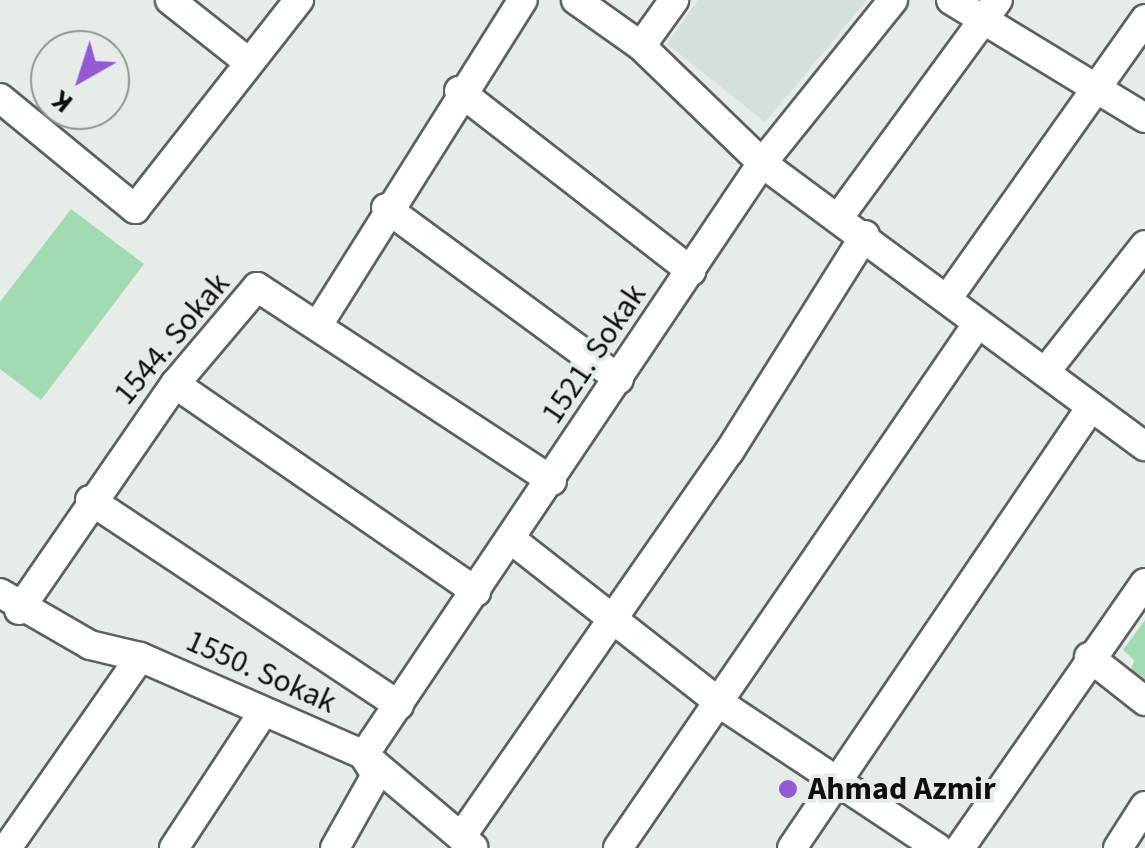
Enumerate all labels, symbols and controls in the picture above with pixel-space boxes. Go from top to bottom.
north arrow [30,30,130,130]
text: K [43,81,82,123]
street label: 1544. Sokak [106,265,238,413]
street label: 1521. Sokak [533,277,655,431]
street label: 1550. Sokak [180,622,342,722]
place label: Ahmad Azmir [808,770,996,808]
marker: Ahmad Azmir [777,778,799,800]

